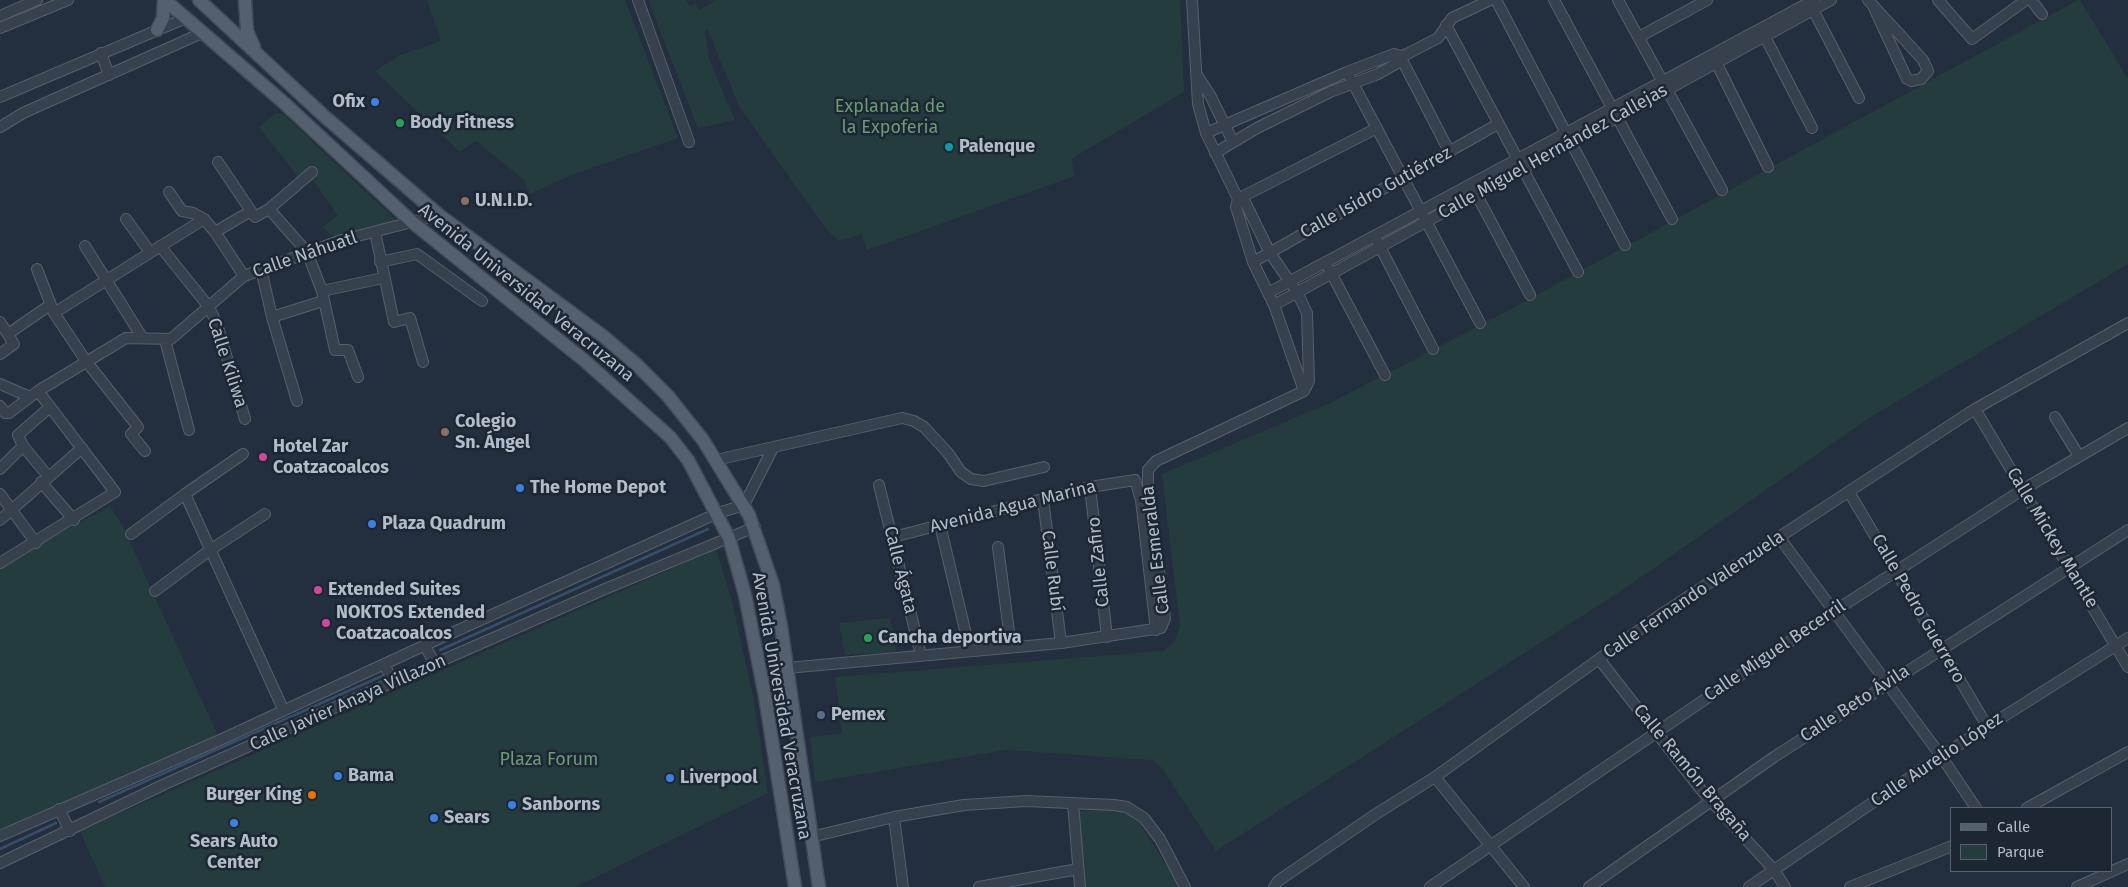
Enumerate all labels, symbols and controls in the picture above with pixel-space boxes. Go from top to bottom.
street label: Calle Miguel Hernández Callejas [1435,80,1671,224]
place label: Ofix [333,91,365,113]
marker: Ofix [369,96,381,108]
park label: Explanada de la Expoferia [835,96,945,138]
place label: Body Fitness [410,112,514,134]
marker: Body Fitness [394,117,406,129]
place label: Palenque [959,136,1035,158]
marker: Palenque [943,141,955,153]
street label: Calle Isidro Gutiérrez [1296,142,1456,244]
place label: U.N.I.D. [475,190,532,212]
marker: U.N.I.D. [459,195,471,207]
street label: Avenida Universidad Veracruzana [414,199,638,387]
street label: Calle Náhuatl [250,227,360,283]
street label: Calle Kiliwa [202,315,252,411]
place label: Colegio Sn. Ángel [455,411,530,454]
marker: Colegio Sn. Ángel [439,426,451,438]
place label: Hotel Zar Coatzacoalcos [273,436,389,478]
marker: Hotel Zar Coatzacoalcos [257,451,269,463]
street label: Calle Mickey Mantle [2001,464,2103,612]
street label: Avenida Agua Marina [928,476,1098,538]
place label: The Home Depot [530,477,666,499]
marker: The Home Depot [514,482,526,494]
street label: Calle Esmeralda [1137,484,1175,616]
place label: Plaza Quadrum [382,513,506,535]
street label: Calle Zafiro [1084,516,1114,608]
marker: Plaza Quadrum [366,518,378,530]
street label: Calle Ágata [879,524,921,616]
street label: Calle Fernando Valenzuela [1599,526,1789,664]
street label: Calle Rubí [1036,529,1068,613]
street label: Calle Pedro Guerrero [1867,531,1969,687]
street label: Avenida Universidad Veracruzana [747,570,815,842]
place label: Extended Suites [328,579,460,601]
marker: Extended Suites [312,584,324,596]
street label: Calle Miguel Becerril [1700,596,1850,706]
place label: NOKTOS Extended Coatzacoalcos [336,602,485,644]
marker: NOKTOS Extended Coatzacoalcos [320,617,332,629]
place label: Cancha deportiva [878,627,1021,649]
marker: Cancha deportiva [862,632,874,644]
street label: Calle Javier Anaya Villazon [246,650,450,756]
street label: Calle Beto Ávila [1796,661,1914,747]
street label: Calle Ramón Bragaña [1628,700,1756,846]
place label: Pemex [831,704,885,726]
street label: Calle Aurelio López [1867,708,2007,812]
marker: Pemex [815,709,827,721]
park label: Plaza Forum [500,749,598,771]
place label: Bama [348,765,394,787]
place label: Liverpool [680,767,758,789]
marker: Bama [332,770,344,782]
marker: Liverpool [664,772,676,784]
place label: Burger King [206,784,302,806]
marker: Burger King [306,789,318,801]
place label: Sanborns [522,794,600,816]
marker: Sanborns [506,799,518,811]
place label: Sears [444,807,490,829]
legend [1950,807,2113,872]
marker: Sears [428,812,440,824]
marker: Sears Auto Center [228,817,240,829]
text: Calle [1997,818,2030,836]
place label: Sears Auto Center [190,831,278,874]
text: Parque [1997,843,2044,861]

